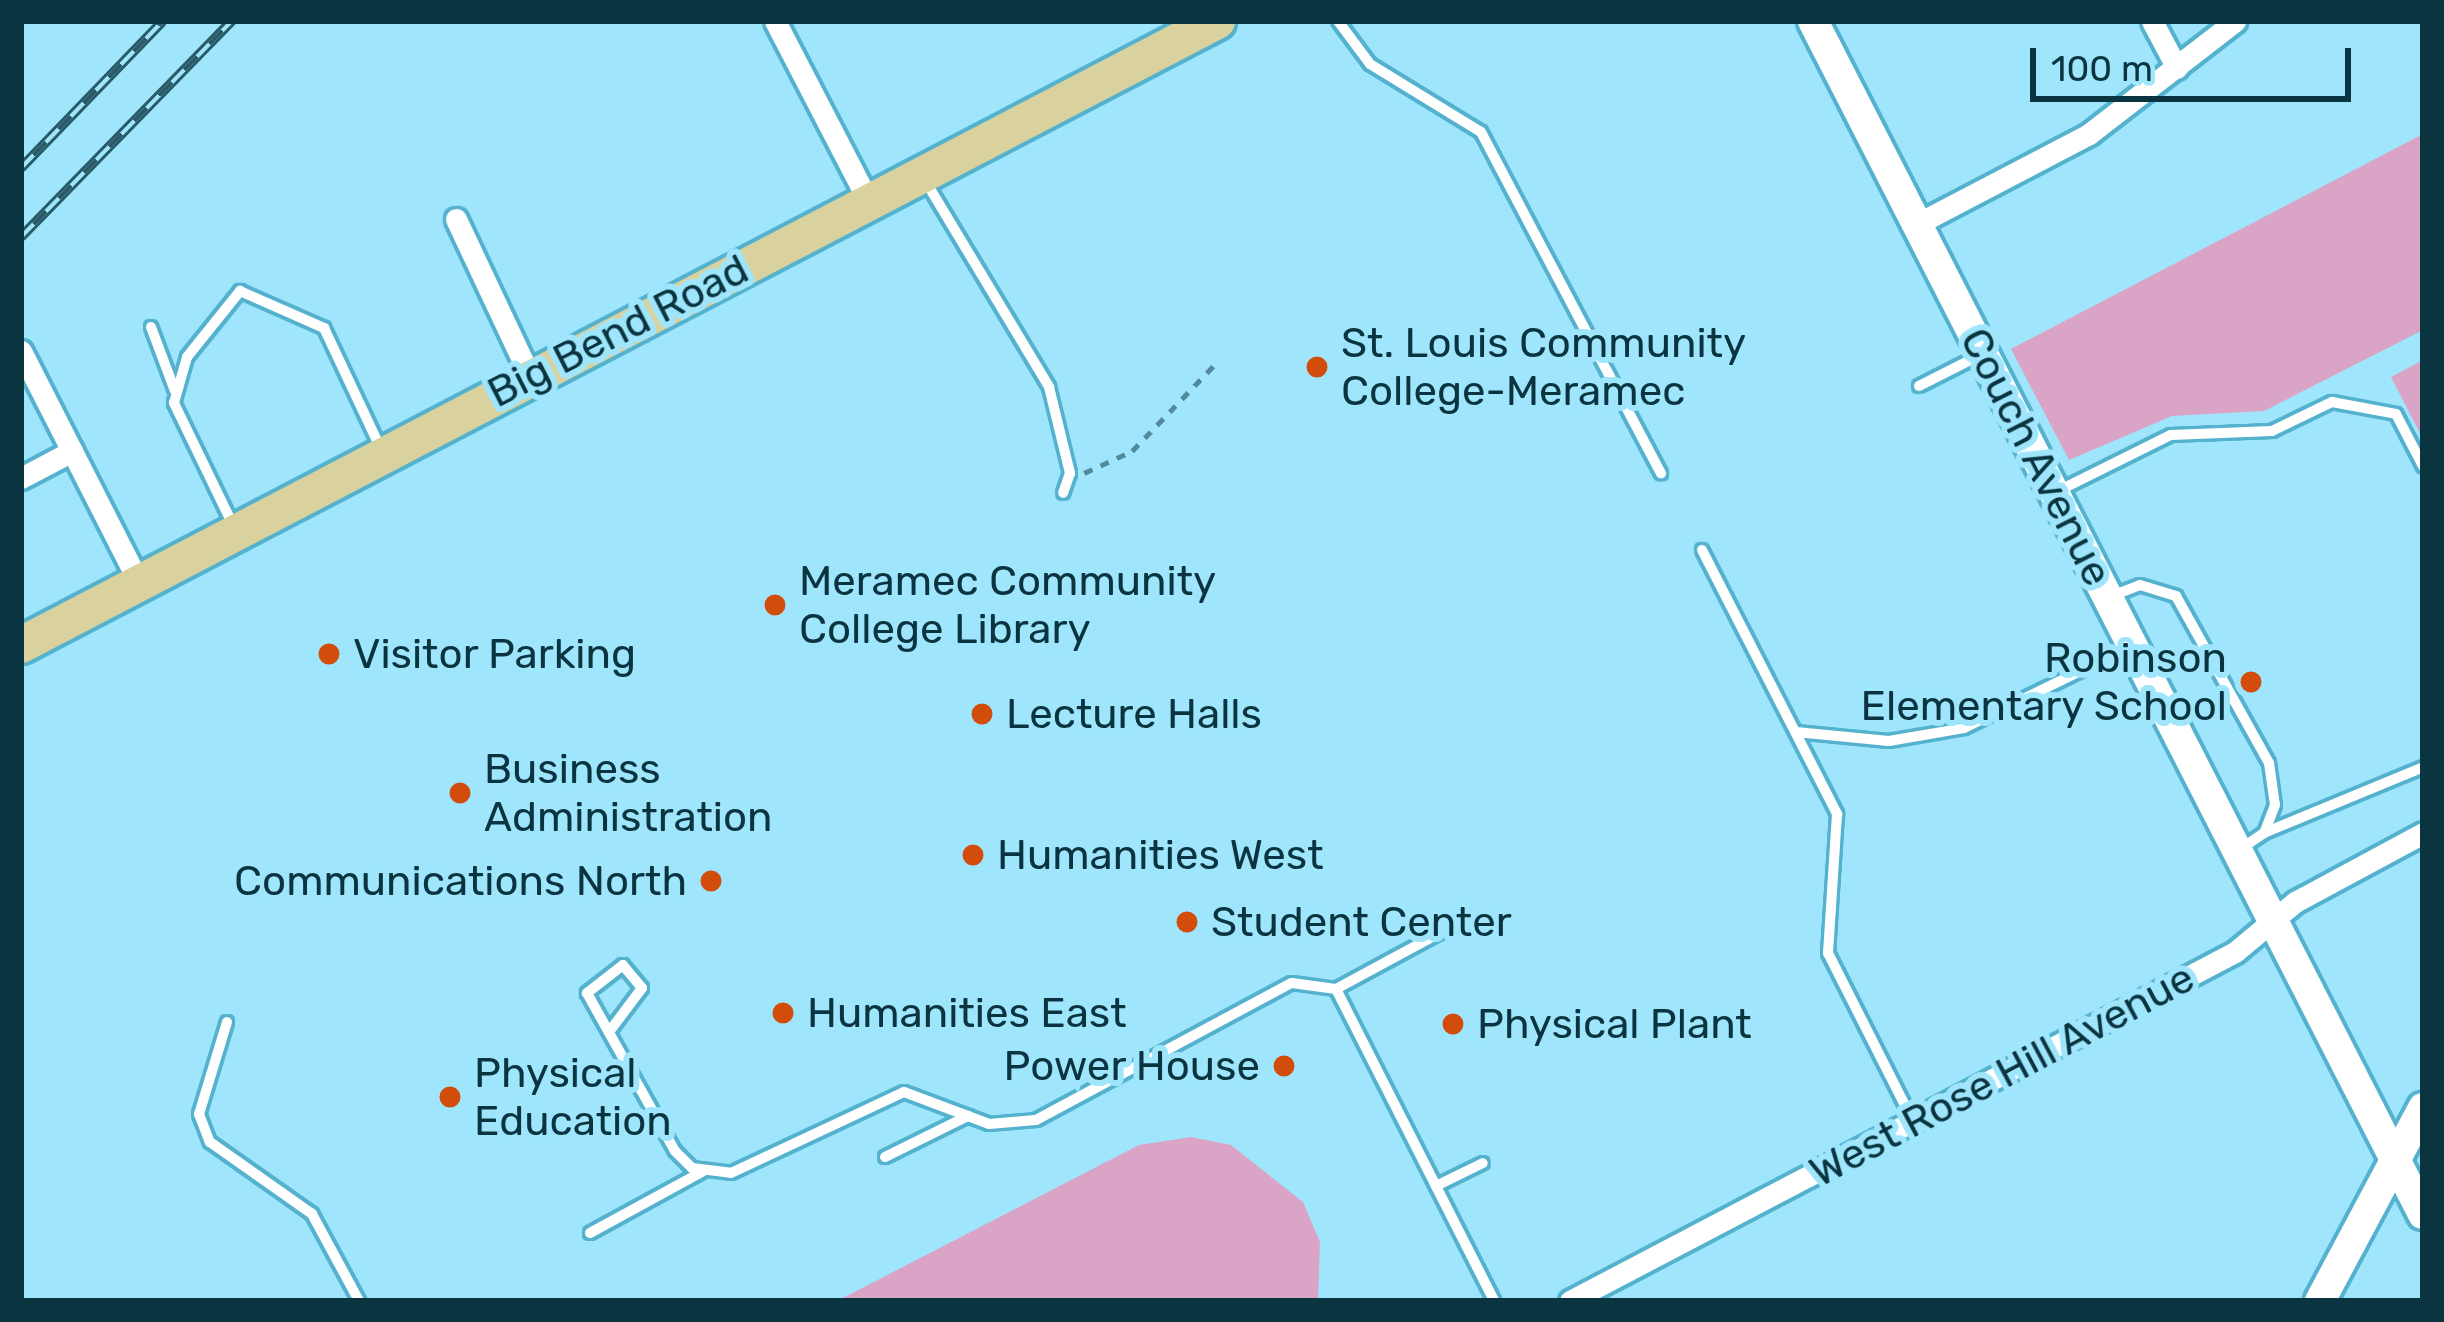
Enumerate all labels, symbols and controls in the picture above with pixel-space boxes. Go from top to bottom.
scale bar [2036,24,2357,98]
text: 100 m [2051,47,2153,90]
street label: Big Bend Road [479,244,757,418]
place label: St. Louis Community College-Meramec [1341,318,1746,416]
street label: Couch Avenue [1949,319,2123,595]
marker: St. Louis Community College-Meramec [1304,354,1330,380]
place label: Meramec Community College Library [799,556,1216,654]
marker: Meramec Community College Library [762,592,788,618]
place label: Visitor Parking [353,629,637,679]
place label: Robinson Elementary School [1859,633,2227,732]
marker: Visitor Parking [316,641,342,667]
marker: Robinson Elementary School [2238,669,2264,695]
place label: Lecture Halls [1006,689,1262,739]
marker: Lecture Halls [969,701,995,727]
place label: Business Administration [484,744,773,842]
marker: Business Administration [447,780,473,806]
place label: Humanities West [997,830,1324,880]
marker: Humanities West [960,842,986,868]
place label: Communications North [234,856,687,906]
marker: Communications North [698,868,724,894]
place label: Student Center [1211,897,1512,947]
marker: Student Center [1174,909,1200,935]
street label: West Rose Hill Avenue [1801,952,2203,1198]
place label: Humanities East [807,988,1127,1038]
place label: Physical Plant [1477,999,1752,1049]
marker: Humanities East [770,1000,796,1026]
marker: Physical Plant [1440,1011,1466,1037]
place label: Power House [1003,1041,1260,1091]
place label: Physical Education [474,1048,672,1146]
marker: Power House [1271,1053,1297,1079]
marker: Physical Education [437,1084,463,1110]

